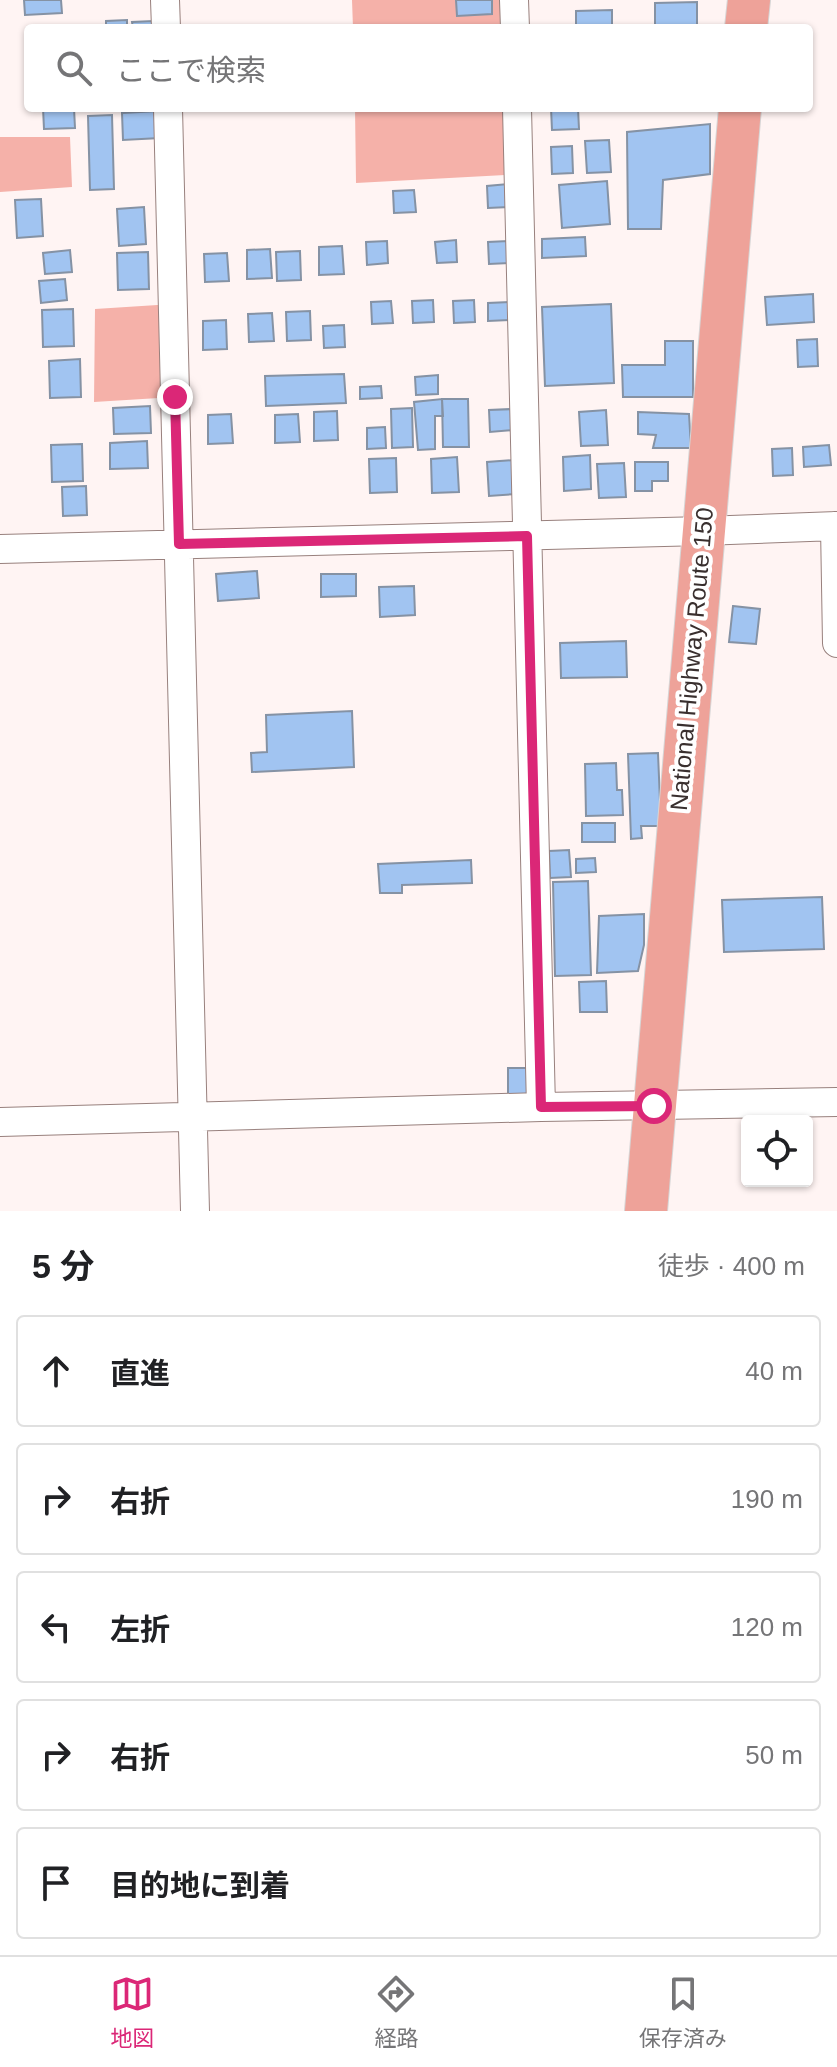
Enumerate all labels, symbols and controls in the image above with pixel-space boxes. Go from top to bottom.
search box [24,24,813,112]
icon: search [52,46,96,90]
text: ここで検索 [116,54,266,87]
route end [157,379,193,415]
street label: National Highway Route 150 [665,506,718,812]
route start [636,1088,672,1124]
map controls [741,1115,813,1187]
button: locate [741,1115,813,1187]
text: 5 分 [32,1247,94,1285]
text: 徒歩 · 400 m [658,1251,805,1281]
icon: ahead [34,1349,78,1393]
text: 40 m [745,1356,803,1386]
text: 直進 [110,1357,170,1390]
icon: right [34,1477,78,1521]
text: 190 m [731,1484,803,1514]
text: 右折 [110,1485,170,1518]
icon: left [34,1605,78,1649]
text: 120 m [731,1612,803,1642]
text: 左折 [110,1613,170,1646]
icon: right [34,1733,78,1777]
text: 50 m [745,1740,803,1770]
text: 右折 [110,1741,170,1774]
icon: arrive [34,1861,78,1905]
text: 目的地に到着 [110,1869,290,1902]
tab: 地図 [110,1972,154,2052]
tab: 経路 [374,1972,419,2052]
tab: 保存済み [639,1972,727,2052]

